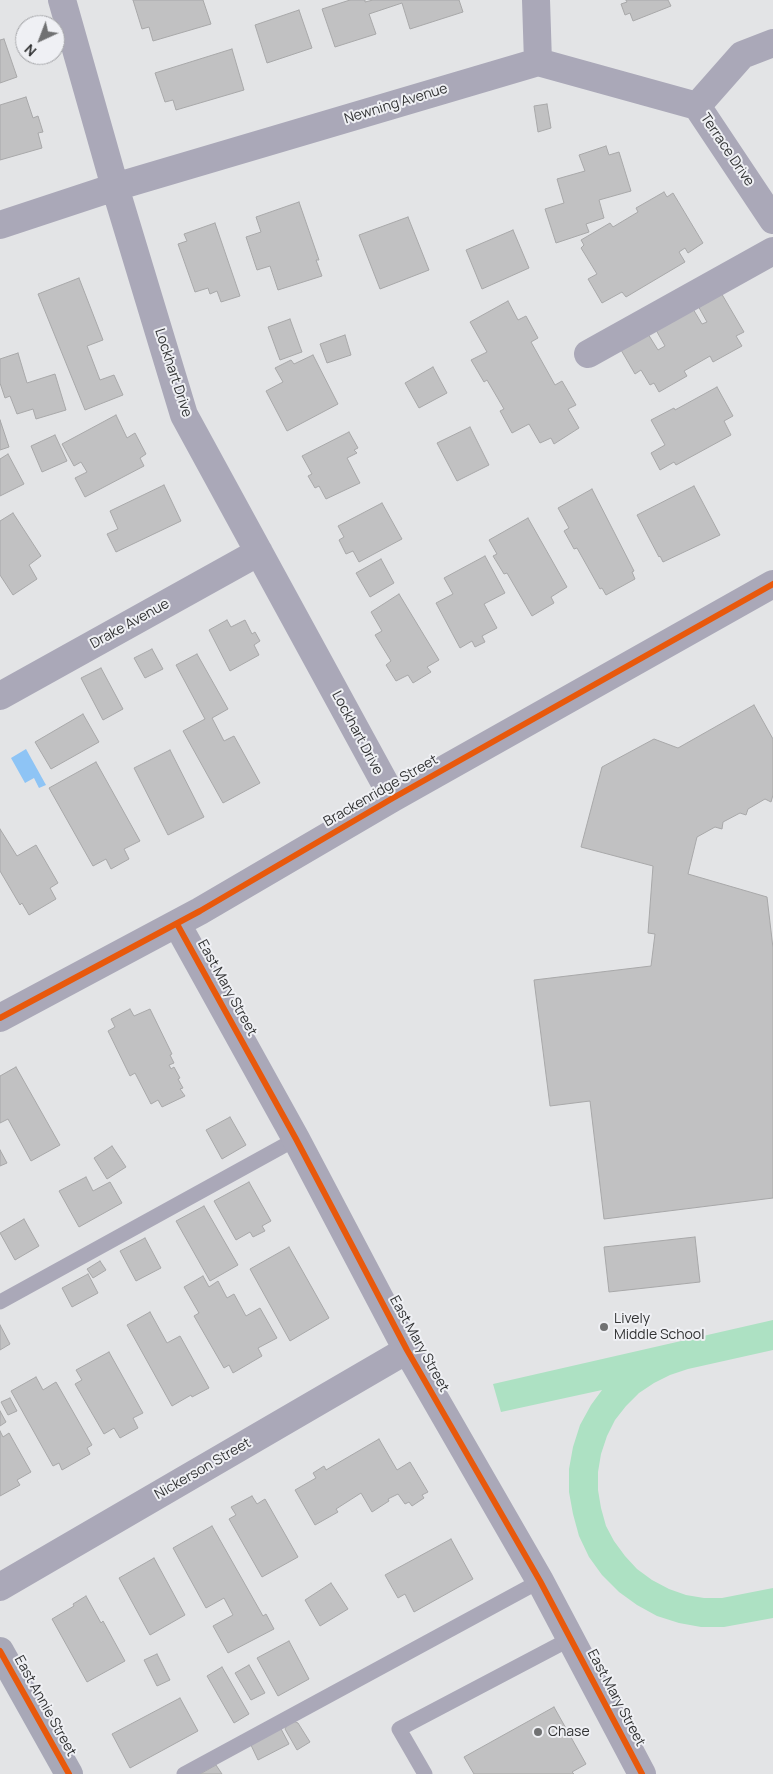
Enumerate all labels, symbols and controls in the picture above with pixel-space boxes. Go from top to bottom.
north arrow [15,15,65,65]
text: N [20,40,40,61]
street label: Newning Avenue [342,80,450,128]
street label: Terrace Drive [696,110,758,190]
street label: Lockhart Drive [151,326,195,420]
street label: Drake Avenue [88,595,172,653]
street label: Lockhart Drive [328,688,386,778]
street label: Brackenridge Street [321,751,441,831]
street label: East Mary Street [194,937,260,1039]
street label: East Mary Street [386,1293,452,1395]
place label: Lively Middle School [614,1311,704,1344]
marker: Lively Middle School [598,1321,610,1333]
street label: Nickerson Street [152,1435,254,1503]
street label: East Mary Street [583,1647,649,1749]
street label: East Annie Street [10,1653,80,1759]
place label: Chase [548,1724,590,1740]
marker: Chase [532,1726,544,1738]

